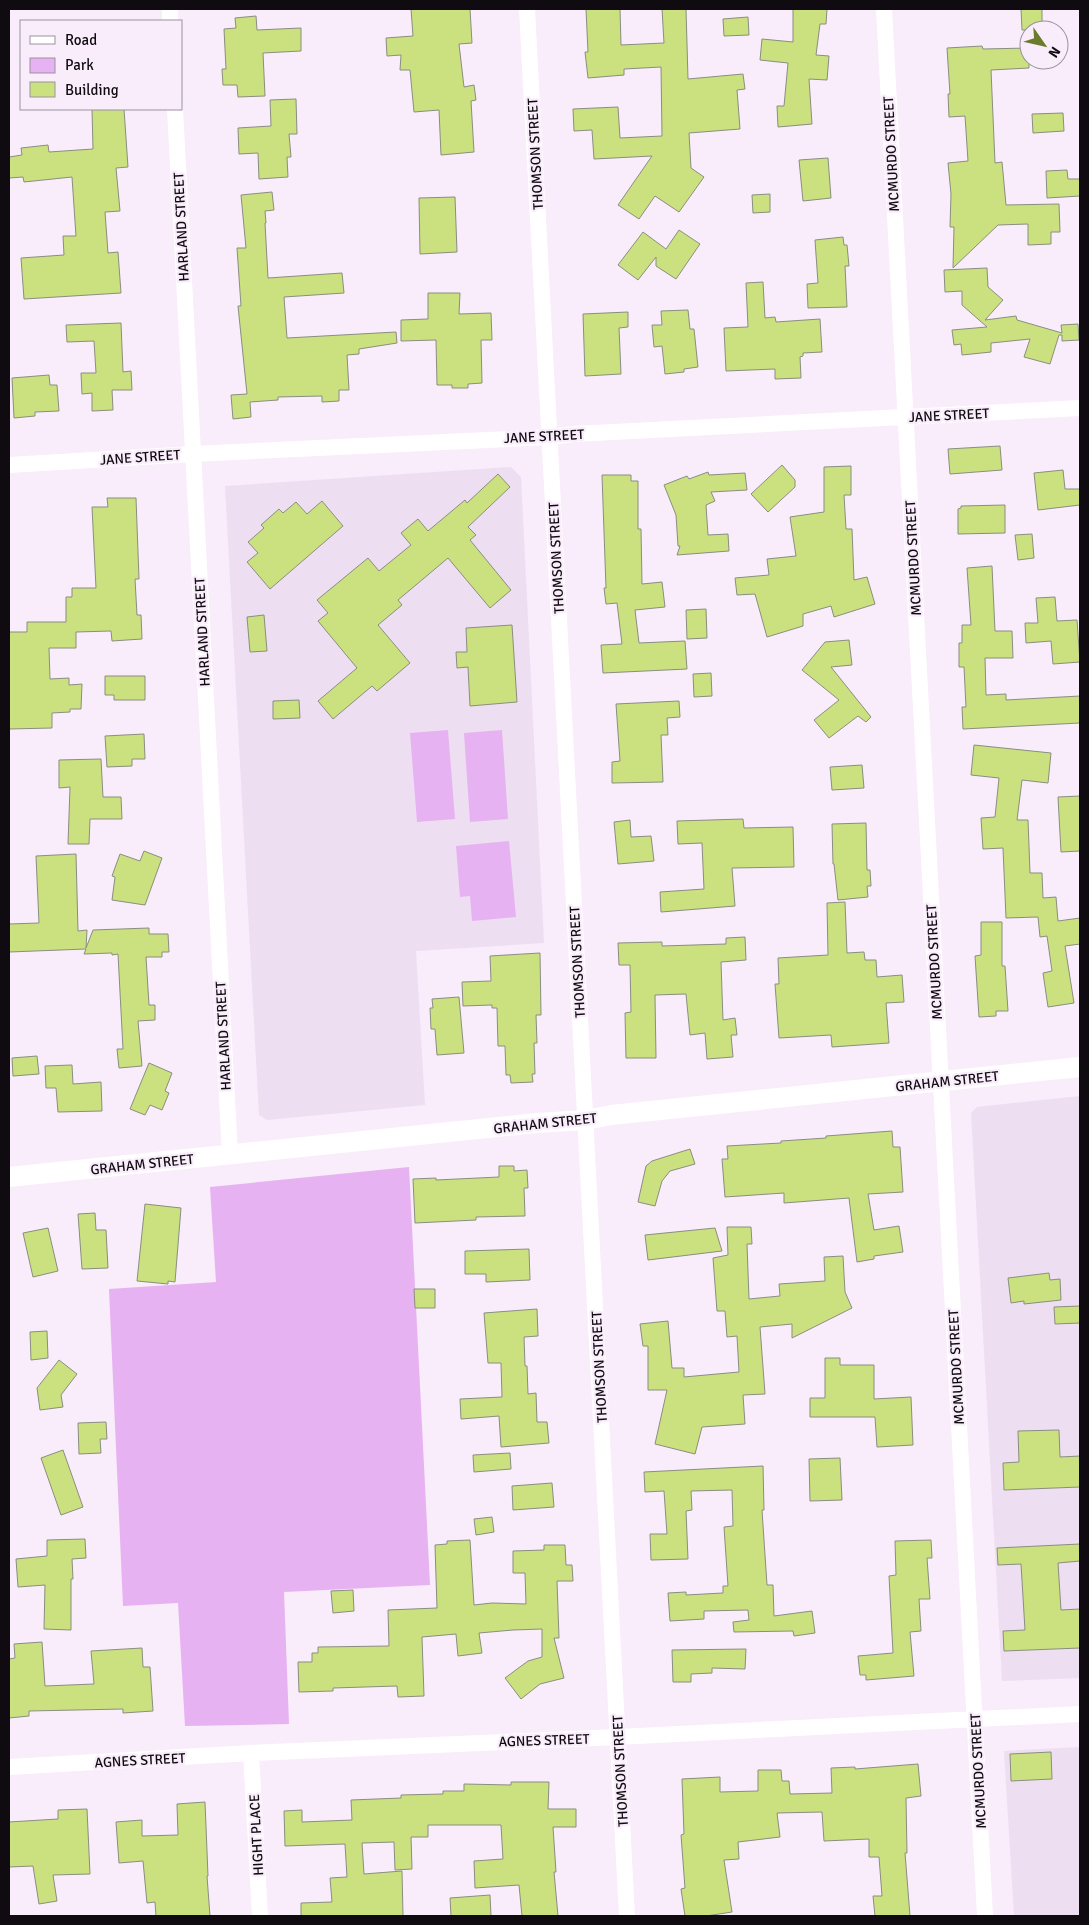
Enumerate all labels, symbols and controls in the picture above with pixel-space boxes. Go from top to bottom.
legend [20,20,182,110]
north arrow [1019,20,1069,70]
text: Road [65,31,97,49]
text: N [1045,43,1064,61]
text: Park [65,56,94,74]
text: Building [65,81,119,99]
street label: MCMURDO STREET [880,96,903,212]
street label: THOMSON STREET [524,98,547,210]
street label: HARLAND STREET [170,172,193,282]
street label: JANE STREET [908,405,990,426]
street label: JANE STREET [503,426,585,447]
street label: JANE STREET [99,446,181,469]
street label: MCMURDO STREET [902,500,925,616]
street label: THOMSON STREET [545,502,568,614]
street label: HARLAND STREET [191,577,214,687]
street label: MCMURDO STREET [923,904,946,1020]
street label: THOMSON STREET [566,906,589,1018]
street label: HARLAND STREET [212,981,235,1091]
street label: GRAHAM STREET [895,1068,1000,1095]
street label: GRAHAM STREET [493,1110,598,1137]
street label: GRAHAM STREET [90,1151,195,1178]
street label: MCMURDO STREET [945,1309,968,1425]
street label: THOMSON STREET [588,1311,611,1423]
street label: MCMURDO STREET [967,1713,990,1829]
street label: THOMSON STREET [609,1715,632,1827]
street label: AGNES STREET [498,1730,590,1751]
street label: AGNES STREET [94,1750,186,1771]
street label: HIGHT PLACE [246,1794,267,1876]

